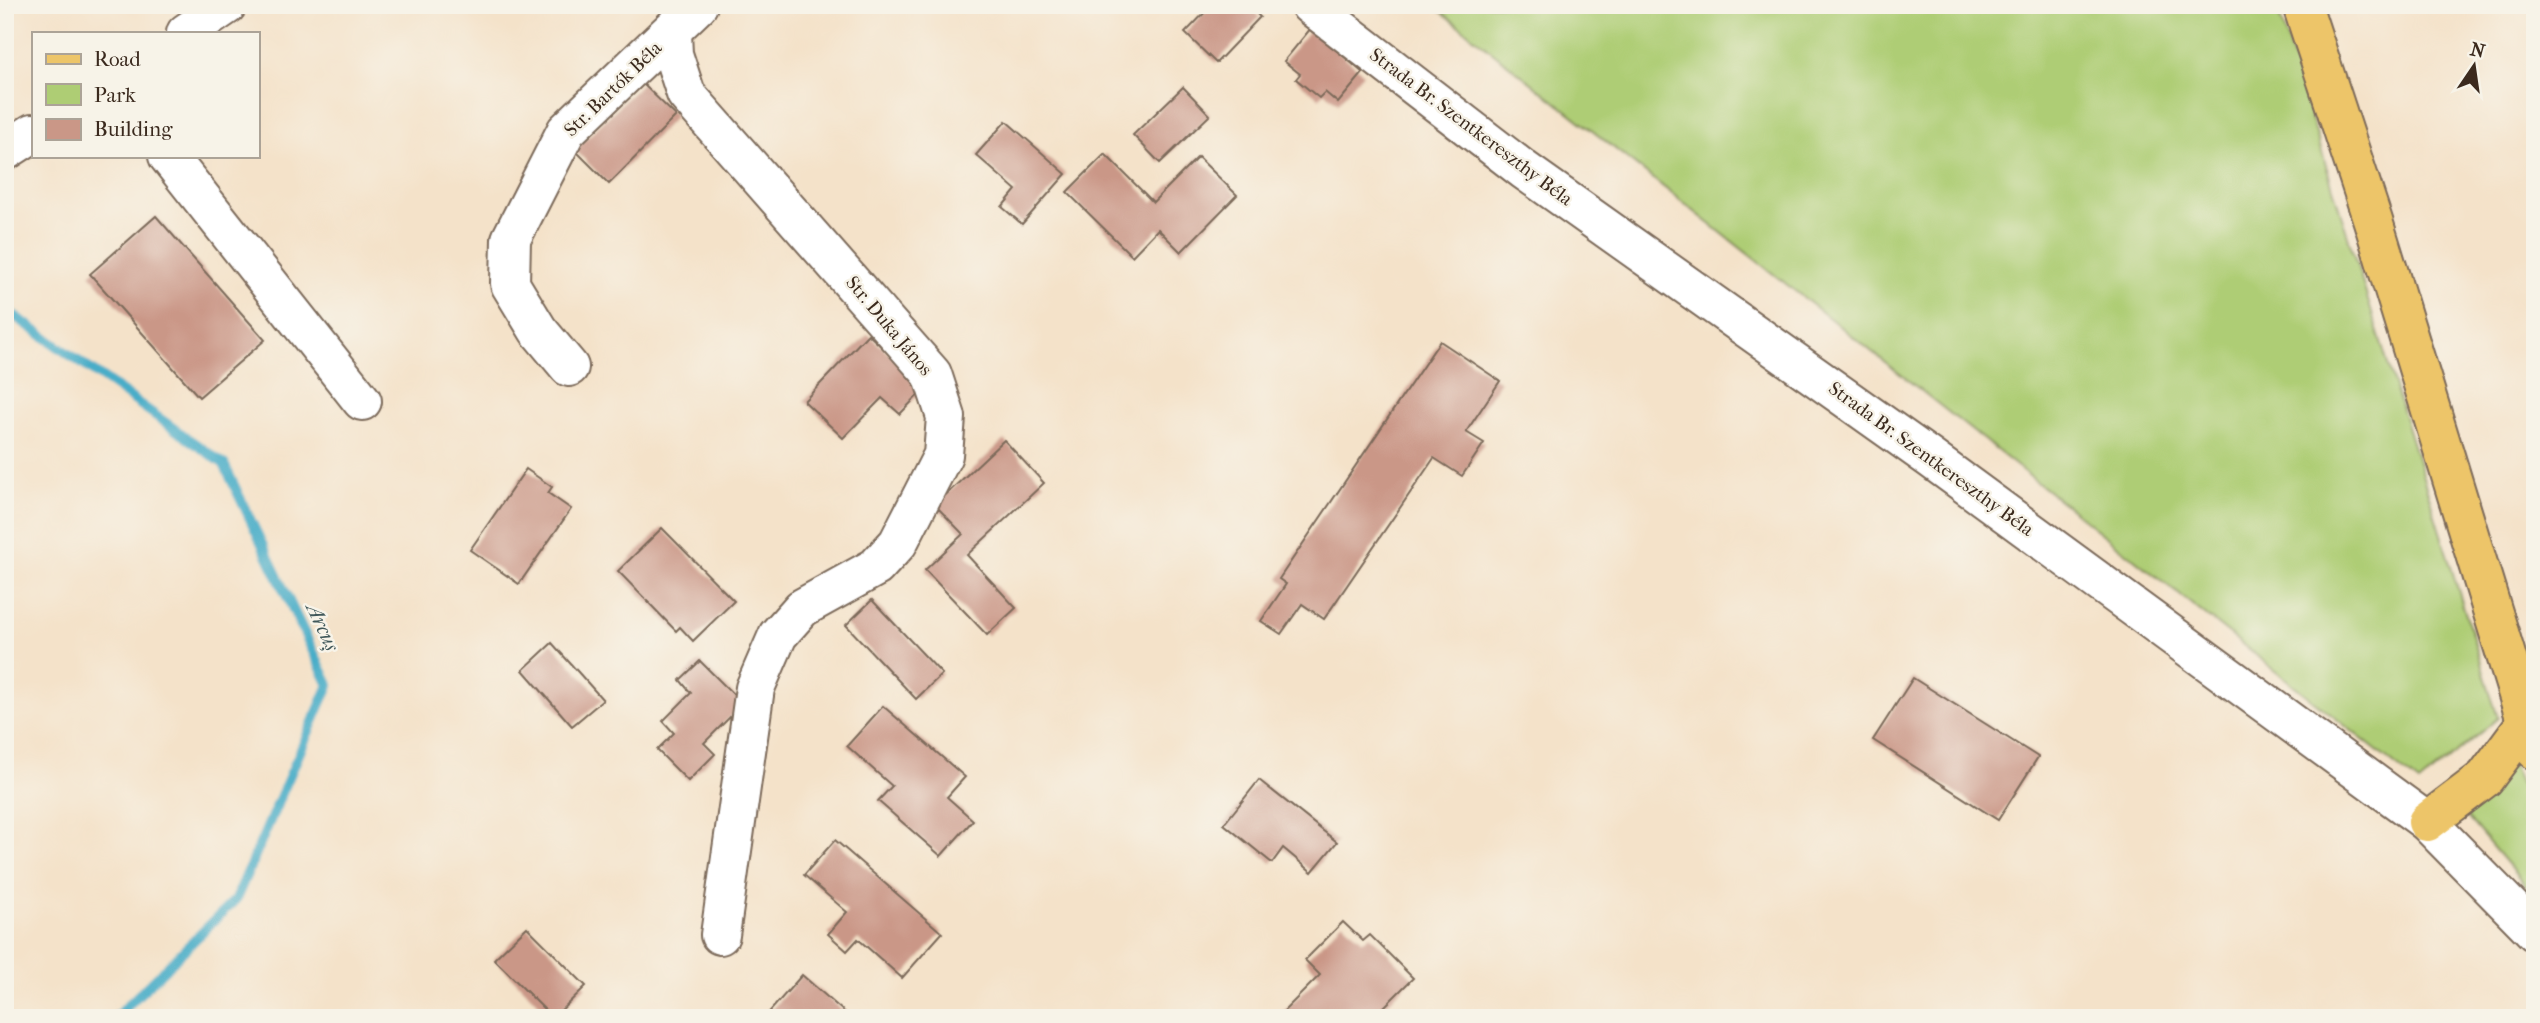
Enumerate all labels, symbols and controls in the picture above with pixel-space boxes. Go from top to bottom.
legend [32,32,259,158]
north arrow [2438,32,2508,102]
street label: Str. Bartók Béla [560,37,666,141]
text: N [2468,38,2488,63]
street label: Strada Br. Szentkereszthy Béla [1365,44,1577,211]
text: Road [94,47,141,71]
text: Park [94,83,136,107]
text: Building [94,117,173,141]
street label: Str. Duka János [841,272,937,380]
street label: Strada Br. Szentkereszthy Béla [1824,377,2038,541]
water label: Arcuș [299,597,345,656]

